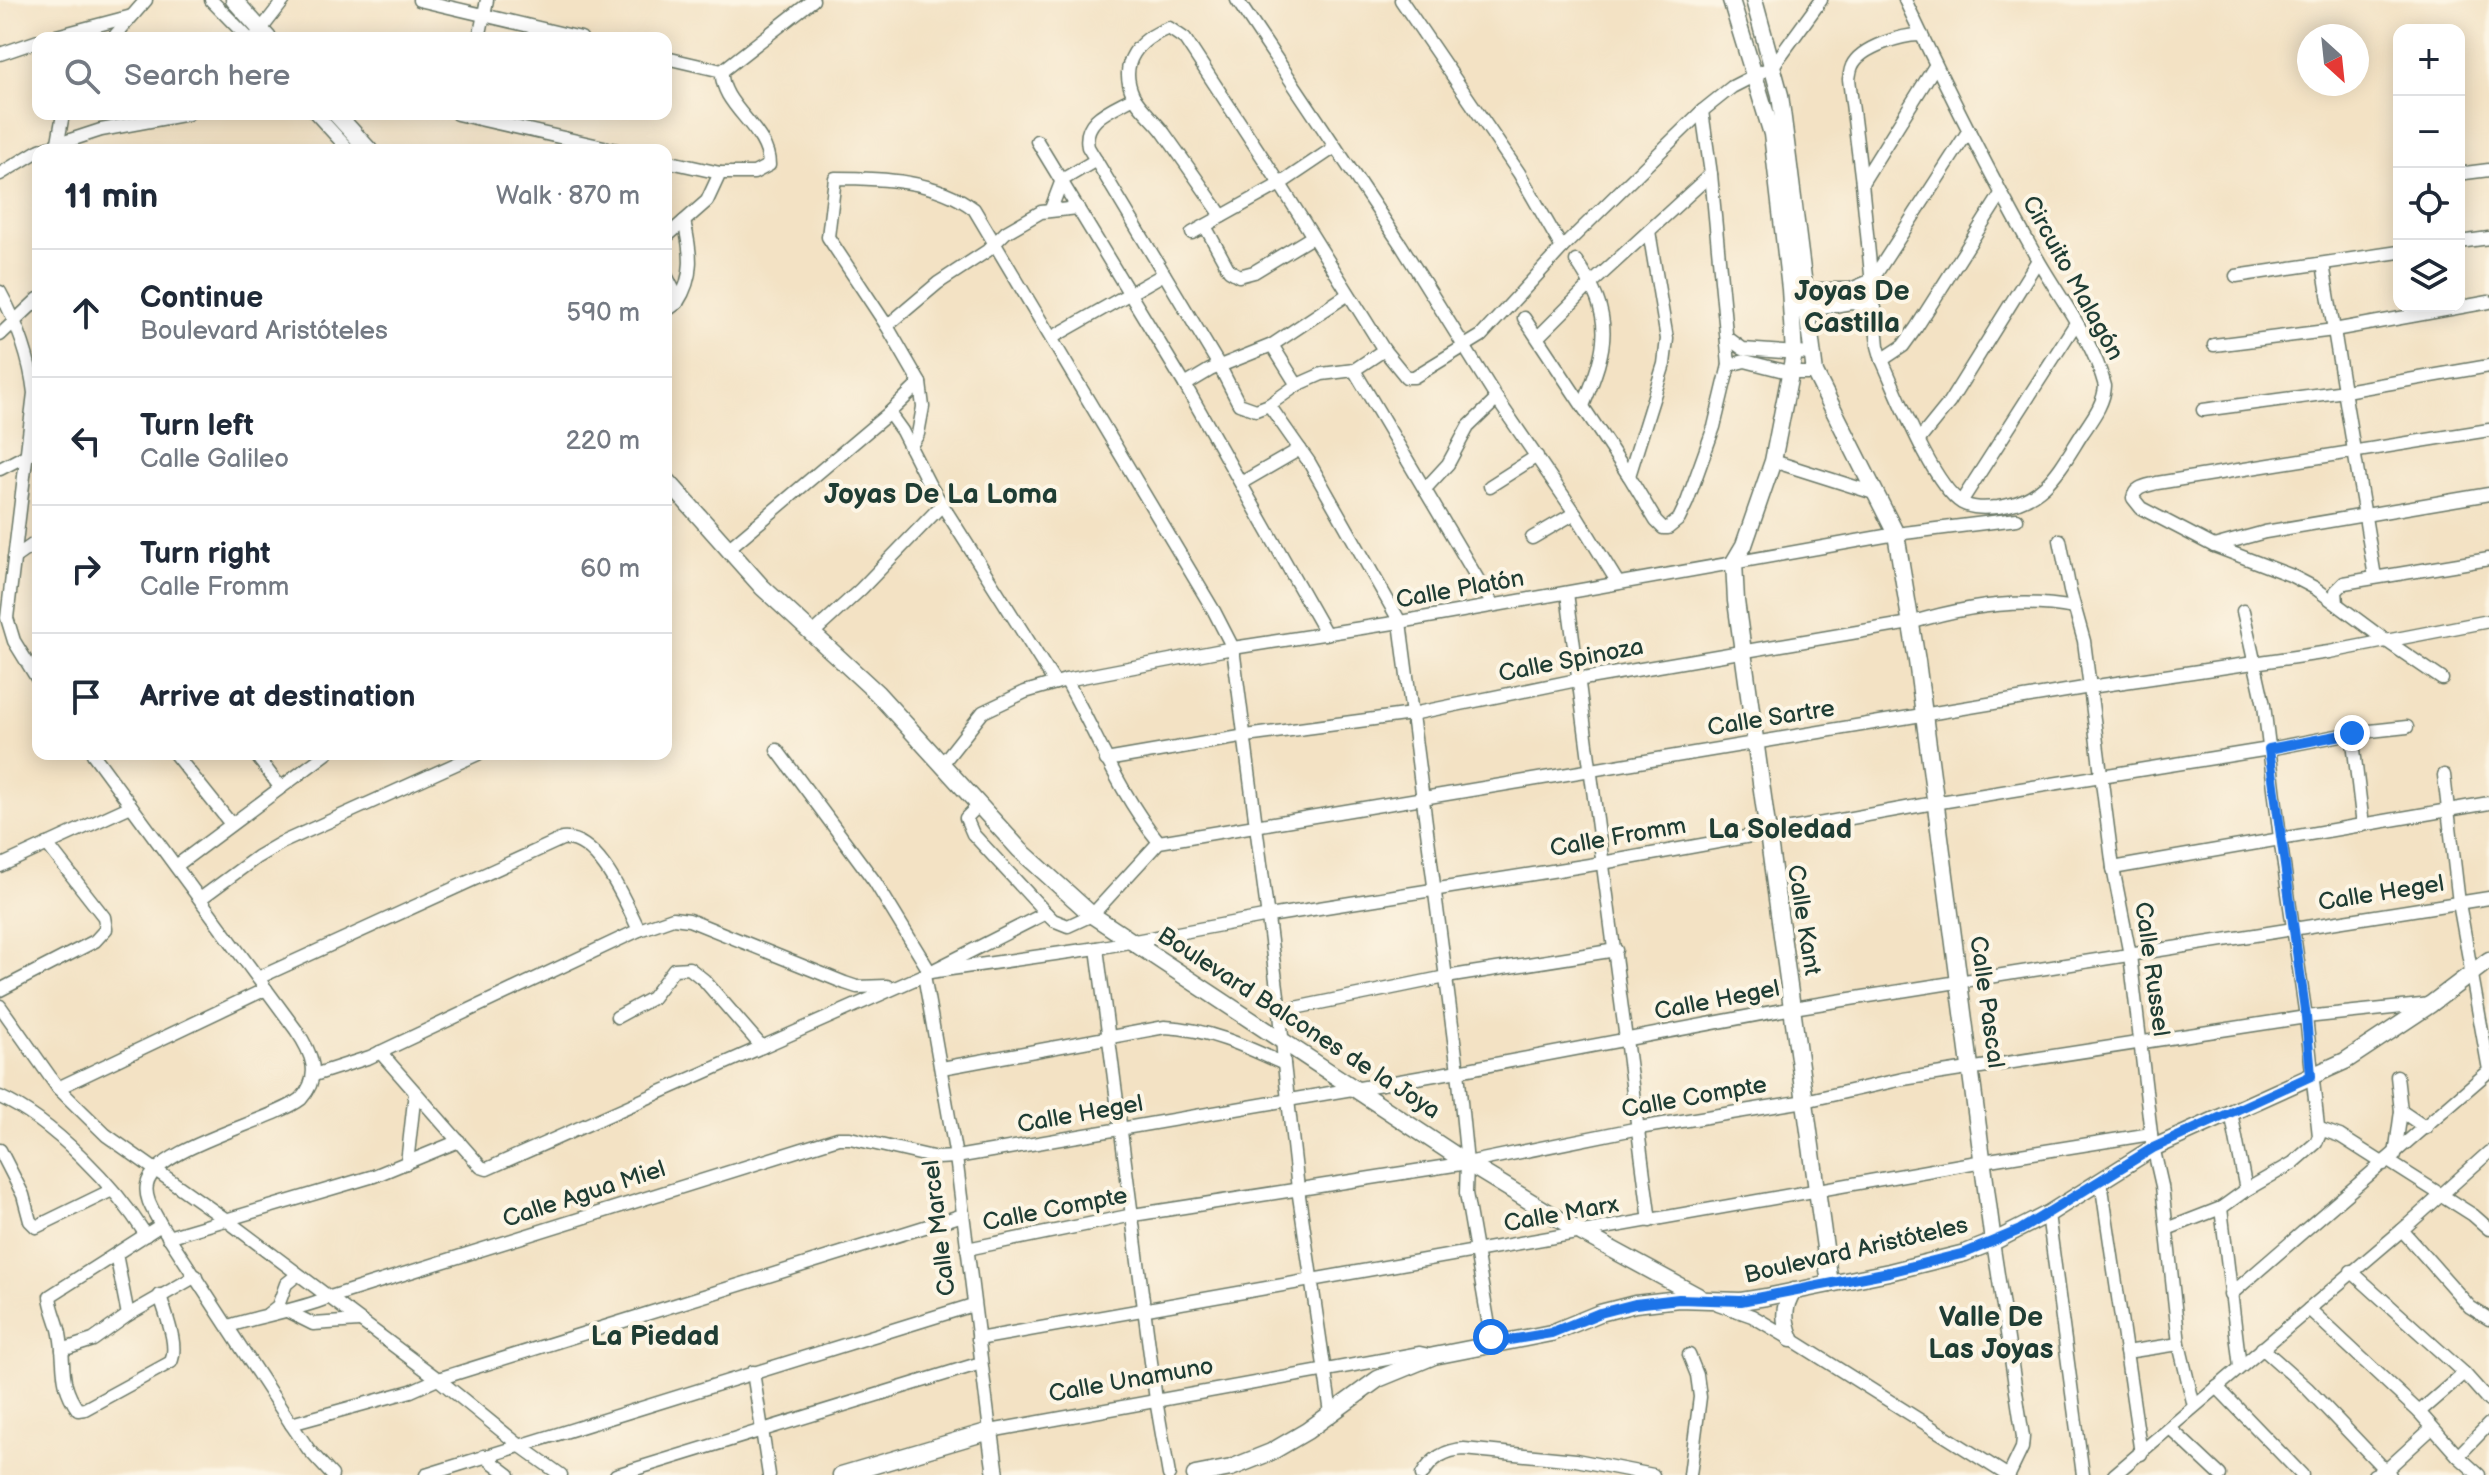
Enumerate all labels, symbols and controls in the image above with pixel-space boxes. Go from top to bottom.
north arrow [2297,24,2369,96]
map controls [2393,24,2465,312]
button: + [2393,24,2465,96]
search box [32,32,672,120]
icon: search [60,54,104,98]
text: Search here [124,58,290,94]
button: − [2393,96,2465,168]
button: locate [2393,168,2465,240]
text: 11 min [64,176,158,217]
text: Walk · 870 m [496,181,640,212]
street label: Circuito Malagón [2016,191,2130,365]
button: layers [2393,240,2465,312]
district label: Joyas De Castilla [1794,275,1910,340]
text: Continue [140,280,263,316]
icon: ahead [64,291,108,335]
text: 590 m [566,298,640,329]
text: Boulevard Aristóteles [140,316,388,347]
text: Turn left [140,408,254,444]
icon: left [64,419,108,463]
text: 220 m [566,426,640,457]
text: Calle Galileo [140,444,289,475]
district label: Joyas De La Loma [824,478,1058,511]
text: Turn right [140,536,271,572]
icon: right [64,547,108,591]
text: 60 m [580,554,640,585]
street label: Calle Platón [1394,563,1526,615]
text: Calle Fromm [140,572,289,603]
street label: Calle Spinoza [1496,632,1646,688]
icon: arrive [64,675,108,719]
text: Arrive at destination [140,679,416,715]
street label: Calle Sartre [1705,694,1837,742]
route end [2334,715,2370,751]
street label: Calle Fromm [1548,811,1688,863]
district label: La Soledad [1708,813,1852,846]
street label: Calle Kant [1781,863,1827,978]
street label: Calle Hegel [2316,869,2446,917]
street label: Calle Russel [2128,900,2176,1038]
street label: Boulevard Balcones de la Joya [1152,921,1446,1125]
street label: Calle Pascal [1963,934,2011,1070]
street label: Calle Hegel [1652,974,1782,1026]
street label: Calle Compte [1619,1070,1769,1124]
street label: Calle Hegel [1015,1089,1145,1139]
street label: Calle Agua Miel [499,1154,669,1234]
street label: Calle Marcel [916,1158,962,1298]
street label: Calle Compte [980,1181,1130,1237]
street label: Calle Marx [1501,1190,1621,1238]
street label: Boulevard Aristóteles [1741,1210,1971,1290]
district label: Valle De Las Joyas [1928,1301,2054,1366]
route start [1473,1319,1509,1355]
district label: La Piedad [591,1320,719,1353]
street label: Calle Unamuno [1046,1351,1216,1409]

